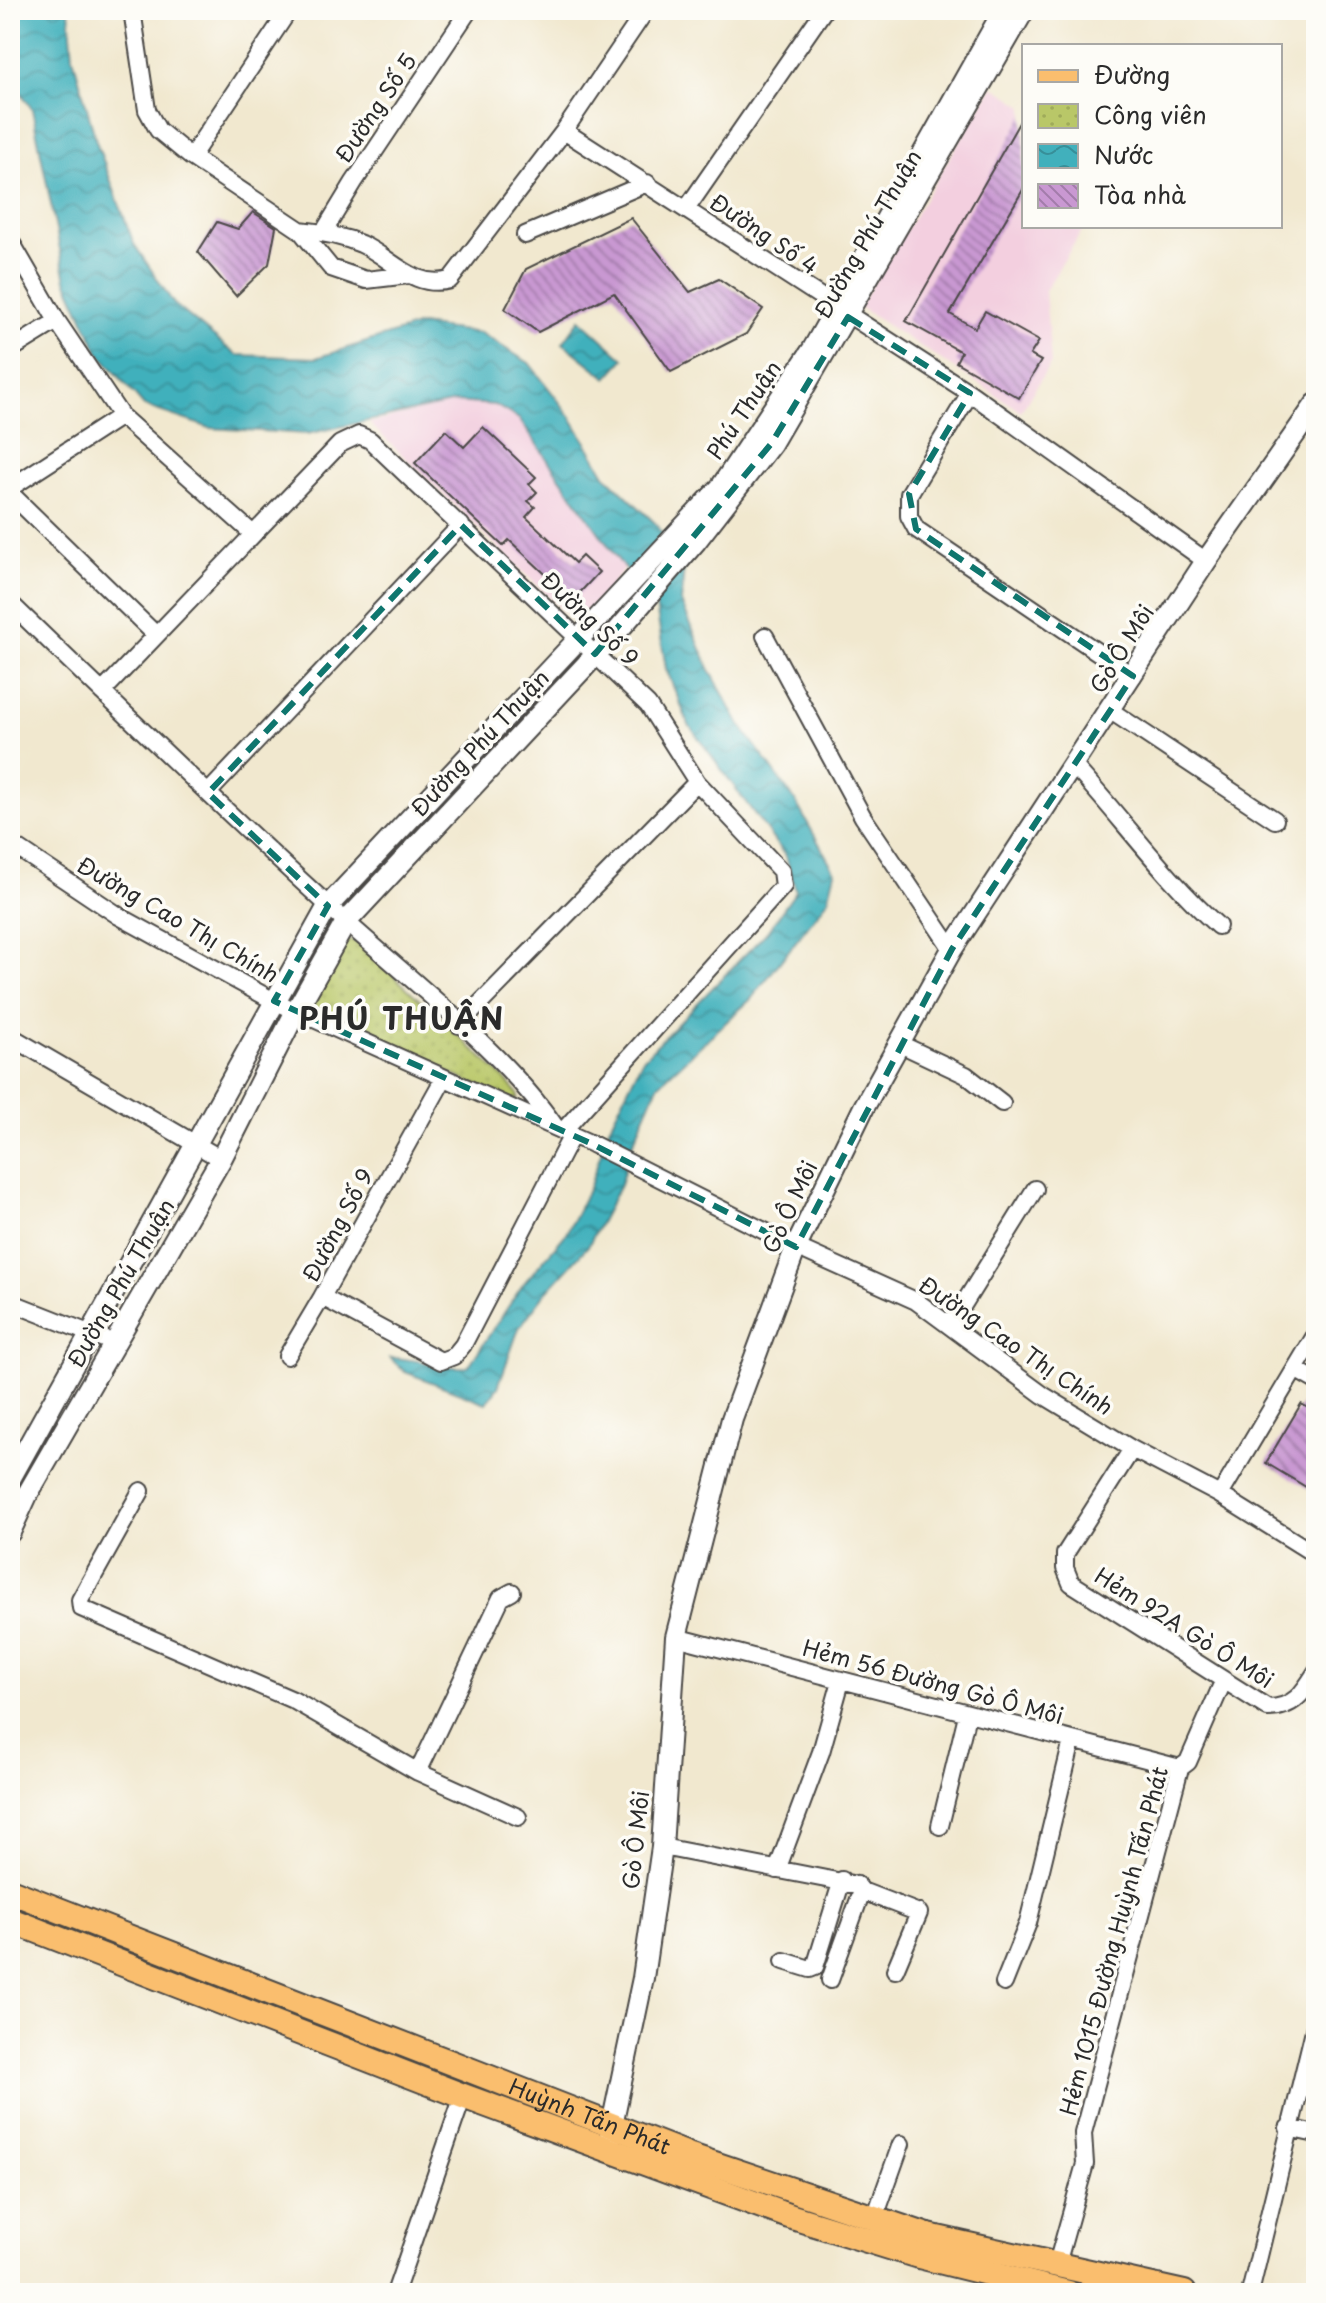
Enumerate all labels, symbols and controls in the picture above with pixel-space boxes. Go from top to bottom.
legend [1022,44,1282,228]
street label: Đường Số 5 [326,46,424,169]
text: Đường [1094,56,1170,92]
text: Công viên [1094,96,1207,132]
text: Nước [1094,136,1153,172]
street label: Đường Phú Thuận [805,143,928,324]
text: Tòa nhà [1094,176,1186,212]
street label: Đường Số 4 [704,184,826,281]
street label: Phú Thuận [697,353,788,465]
street label: Đường Số 9 [535,563,647,673]
street label: Gò Ô Môi [1081,598,1161,699]
street label: Đường Phú Thuận [402,661,556,823]
street label: Đường Cao Thị Chính [72,847,286,990]
district label: PHÚ THUẬN [299,995,505,1040]
street label: Gò Ô Môi [753,1155,825,1258]
street label: Đường Số 9 [293,1161,381,1287]
street label: Đường Phú Thuận [58,1192,181,1373]
street label: Đường Cao Thị Chính [913,1267,1121,1422]
street label: Hẻm 92A Gò Ô Môi [1089,1558,1281,1695]
street label: Hẻm 56 Đường Gò Ô Môi [799,1630,1067,1731]
street label: Hẻm 1015 Đường Huỳnh Tấn Phát [1050,1763,1175,2119]
street label: Gò Ô Môi [613,1789,656,1891]
street label: Huỳnh Tấn Phát [504,2069,676,2162]

